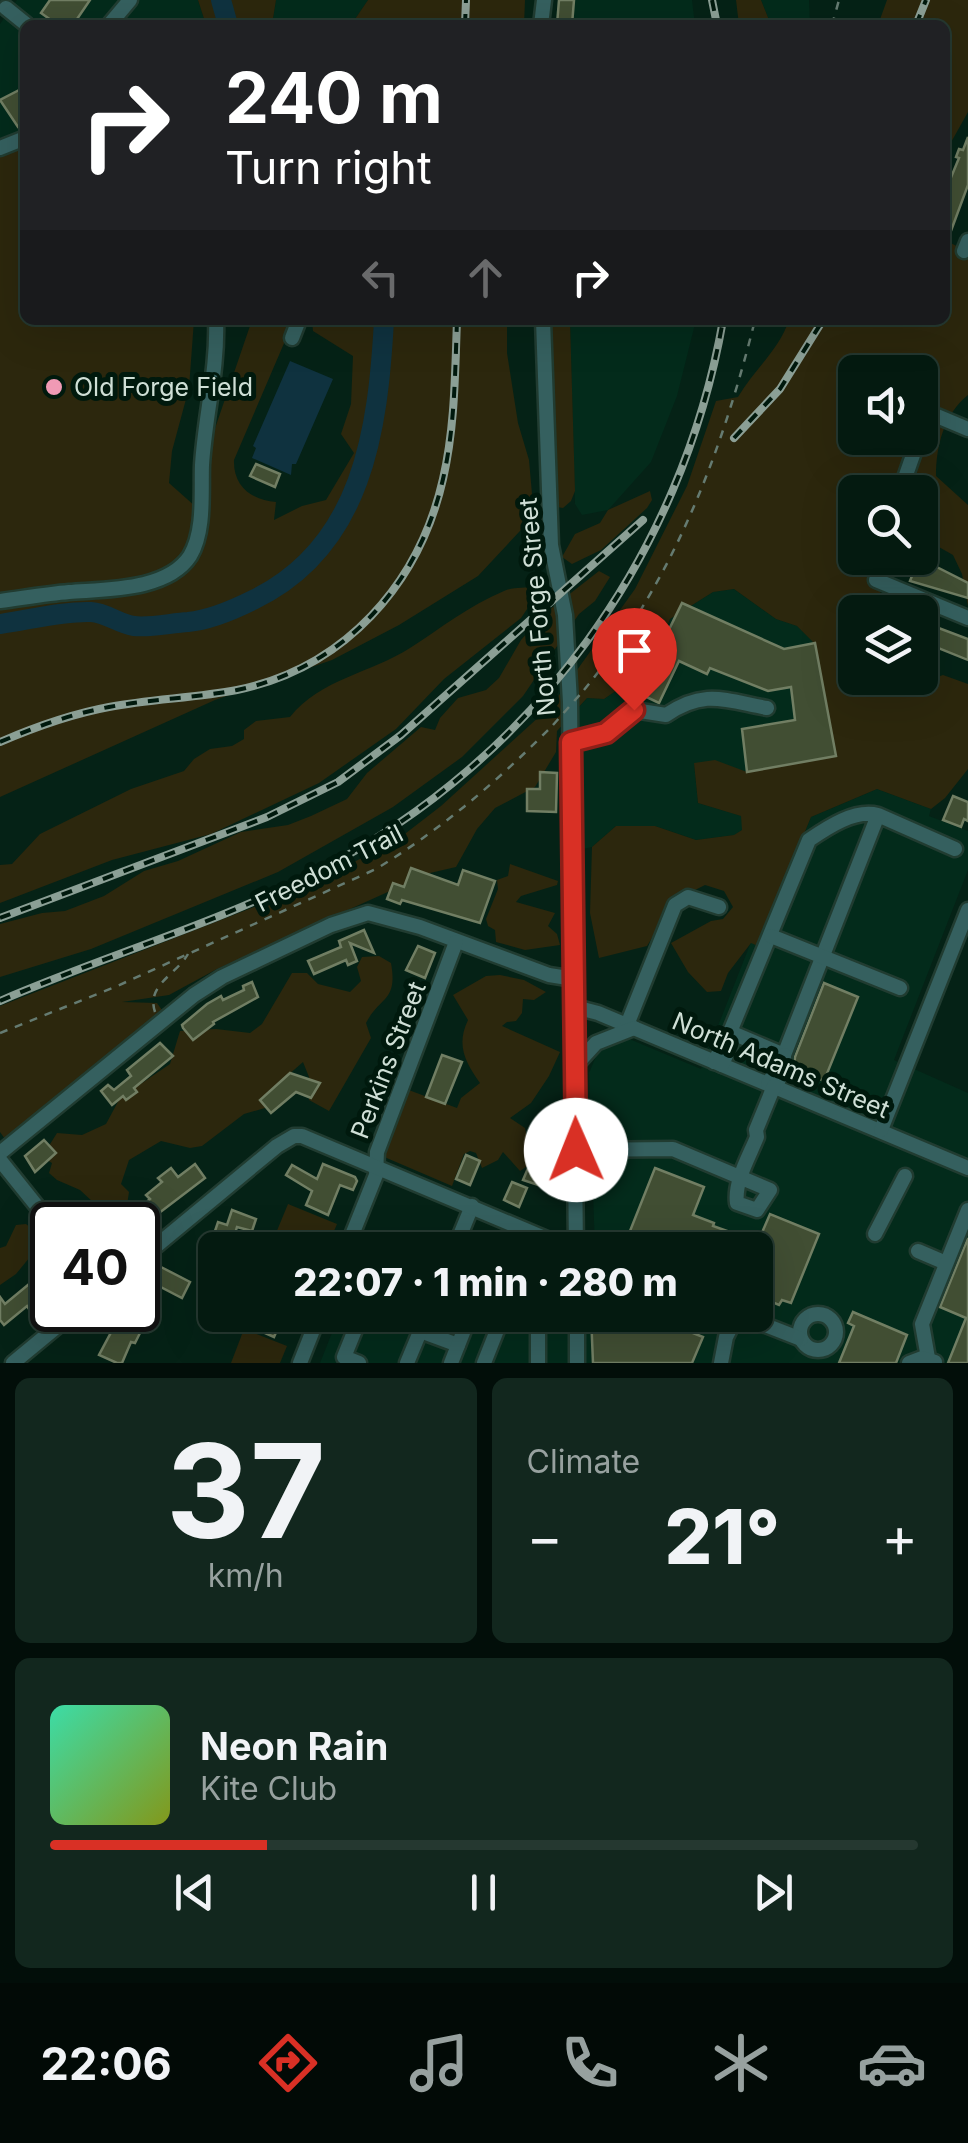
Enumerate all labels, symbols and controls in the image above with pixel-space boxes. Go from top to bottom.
text: 240 m [225,55,443,140]
icon: right [60,60,190,190]
text: Turn right [225,140,432,195]
icon: left [353,250,408,305]
icon: ahead [458,250,513,305]
icon: right [563,250,618,305]
map controls [838,355,938,695]
button: sound [838,355,938,455]
place label: Old Forge Field [74,372,253,402]
marker: Old Forge Field [43,376,65,398]
button: search [838,475,938,575]
street label: North Forge Street [513,497,561,717]
button: layers [838,595,938,695]
pin [592,608,677,711]
icon: arrive [607,623,662,678]
street label: Freedom Trail [250,818,408,918]
street label: Perkins Street [344,977,432,1143]
street label: North Adams Street [668,1006,894,1124]
position arrow [524,1098,628,1202]
speed limit sign: 40 [30,1202,160,1332]
text: 22:07 · 1 min · 280 m [293,1259,678,1305]
text: 37 [166,1412,326,1569]
text: Climate [527,1442,640,1481]
text: 21° [664,1491,780,1582]
text: − [527,1504,563,1570]
text: + [882,1504,918,1570]
text: km/h [208,1556,284,1595]
text: Neon Rain [200,1723,388,1769]
text: Kite Club [200,1769,337,1808]
icon: previous [167,1865,222,1920]
icon: pause [456,1865,511,1920]
icon: next [746,1865,801,1920]
icon: directions [253,2028,323,2098]
icon: music [404,2028,474,2098]
icon: phone [555,2028,625,2098]
icon: climate [706,2028,776,2098]
icon: car [857,2028,927,2098]
text: 22:06 [41,2036,172,2091]

